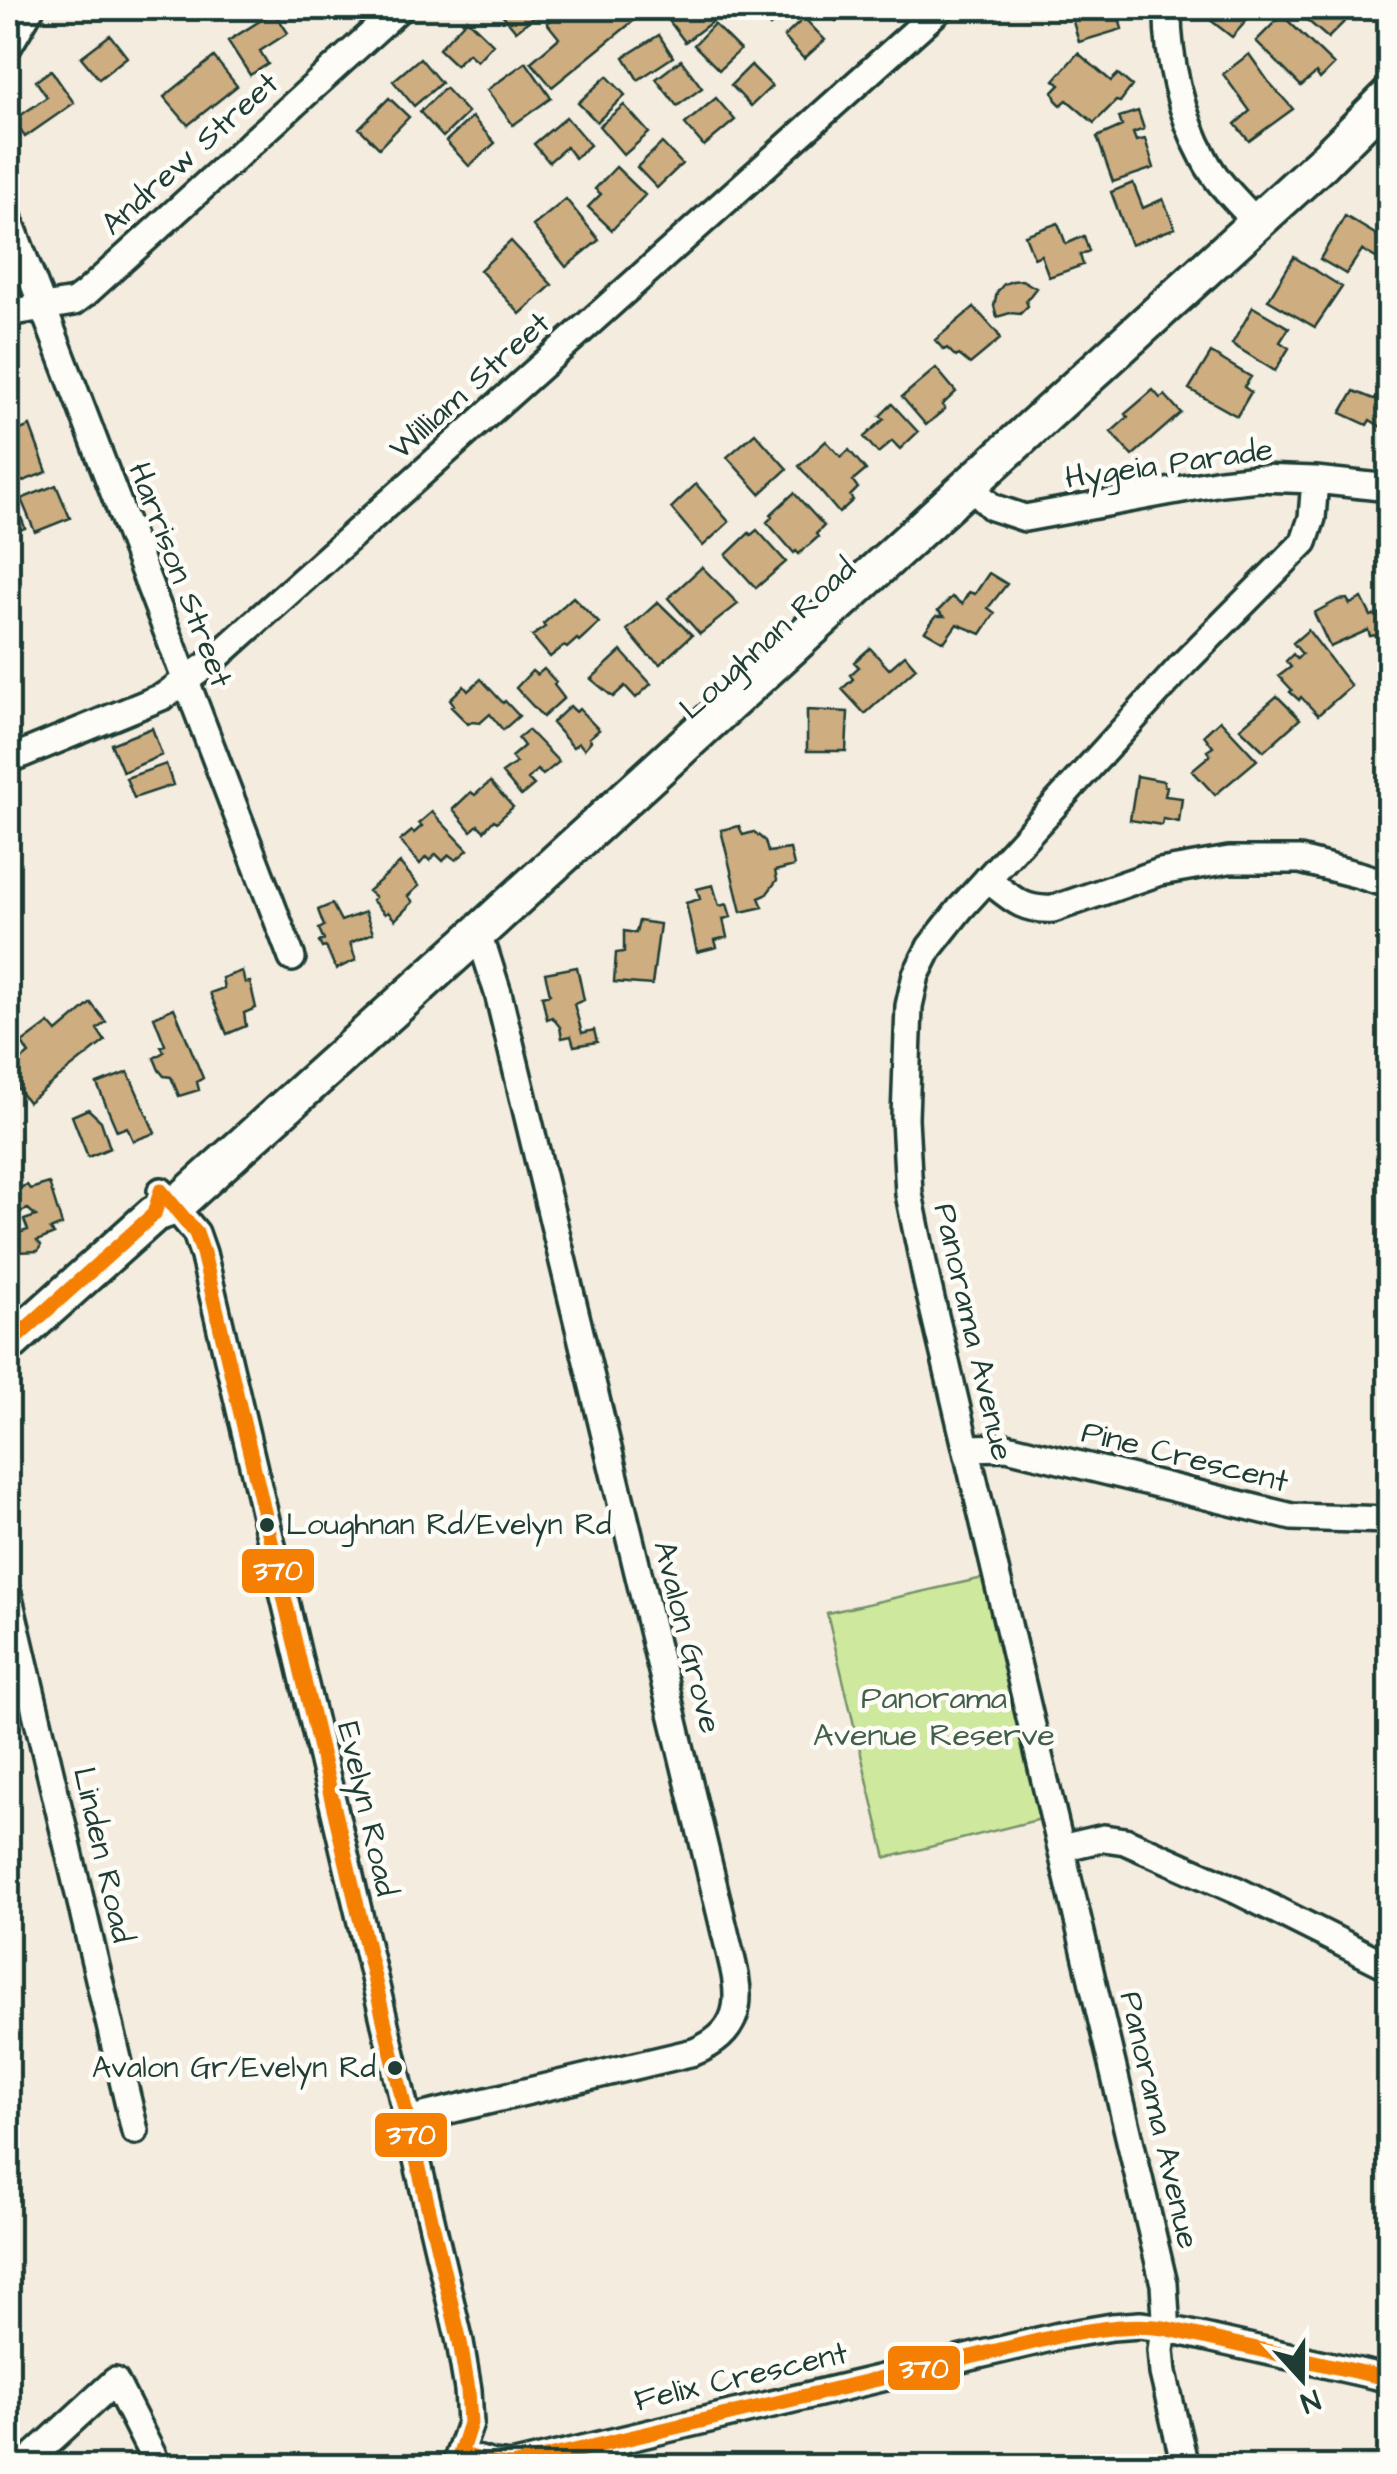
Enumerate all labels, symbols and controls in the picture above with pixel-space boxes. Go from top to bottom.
street label: Andrew Street [91,62,289,246]
street label: William Street [380,301,560,470]
street label: Hygeia Parade [1062,427,1276,501]
street label: Harrison Street [116,456,244,694]
street label: Loughnan Road [670,548,866,730]
street label: Panorama Avenue [922,1199,1024,1465]
street label: Pine Crescent [1077,1410,1293,1504]
place label: Loughnan Rd/Evelyn Rd [286,1504,611,1547]
marker: Loughnan Rd/Evelyn Rd [257,1515,277,1535]
street label: Avalon Grove [641,1536,733,1738]
line badge: 370 [240,1547,316,1595]
text: 370 [252,1552,303,1591]
park label: Panorama Avenue Reserve [813,1676,1055,1758]
street label: Evelyn Road [325,1717,409,1901]
street label: Linden Road [61,1763,145,1947]
street label: Panorama Avenue [1108,1987,1210,2253]
place label: Avalon Gr/Evelyn Rd [92,2047,376,2090]
marker: Avalon Gr/Evelyn Rd [385,2058,405,2078]
line badge: 370 [373,2111,449,2159]
text: 370 [385,2116,436,2155]
north arrow [1252,2329,1352,2429]
street label: Felix Crescent [630,2331,852,2423]
line badge: 370 [886,2344,962,2392]
text: 370 [898,2350,949,2389]
text: N [1295,2380,1326,2422]

